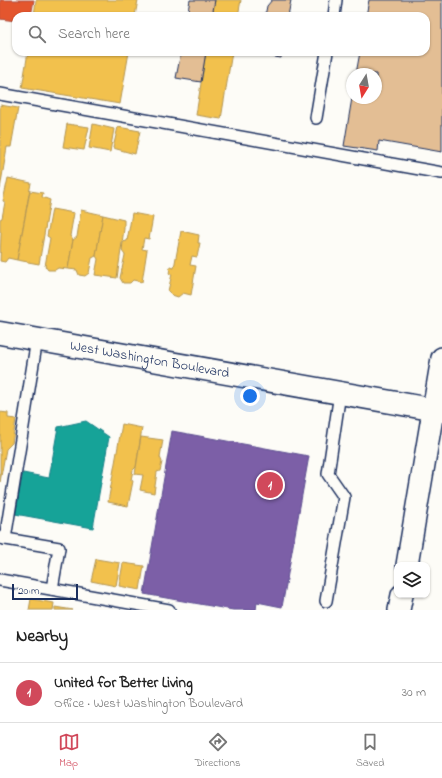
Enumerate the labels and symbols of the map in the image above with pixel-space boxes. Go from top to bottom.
north arrow [346,68,382,104]
street label: West Washington Boulevard [68,335,231,384]
your location [240,386,260,406]
pin: 1 [257,470,283,500]
scale bar [12,582,78,601]

